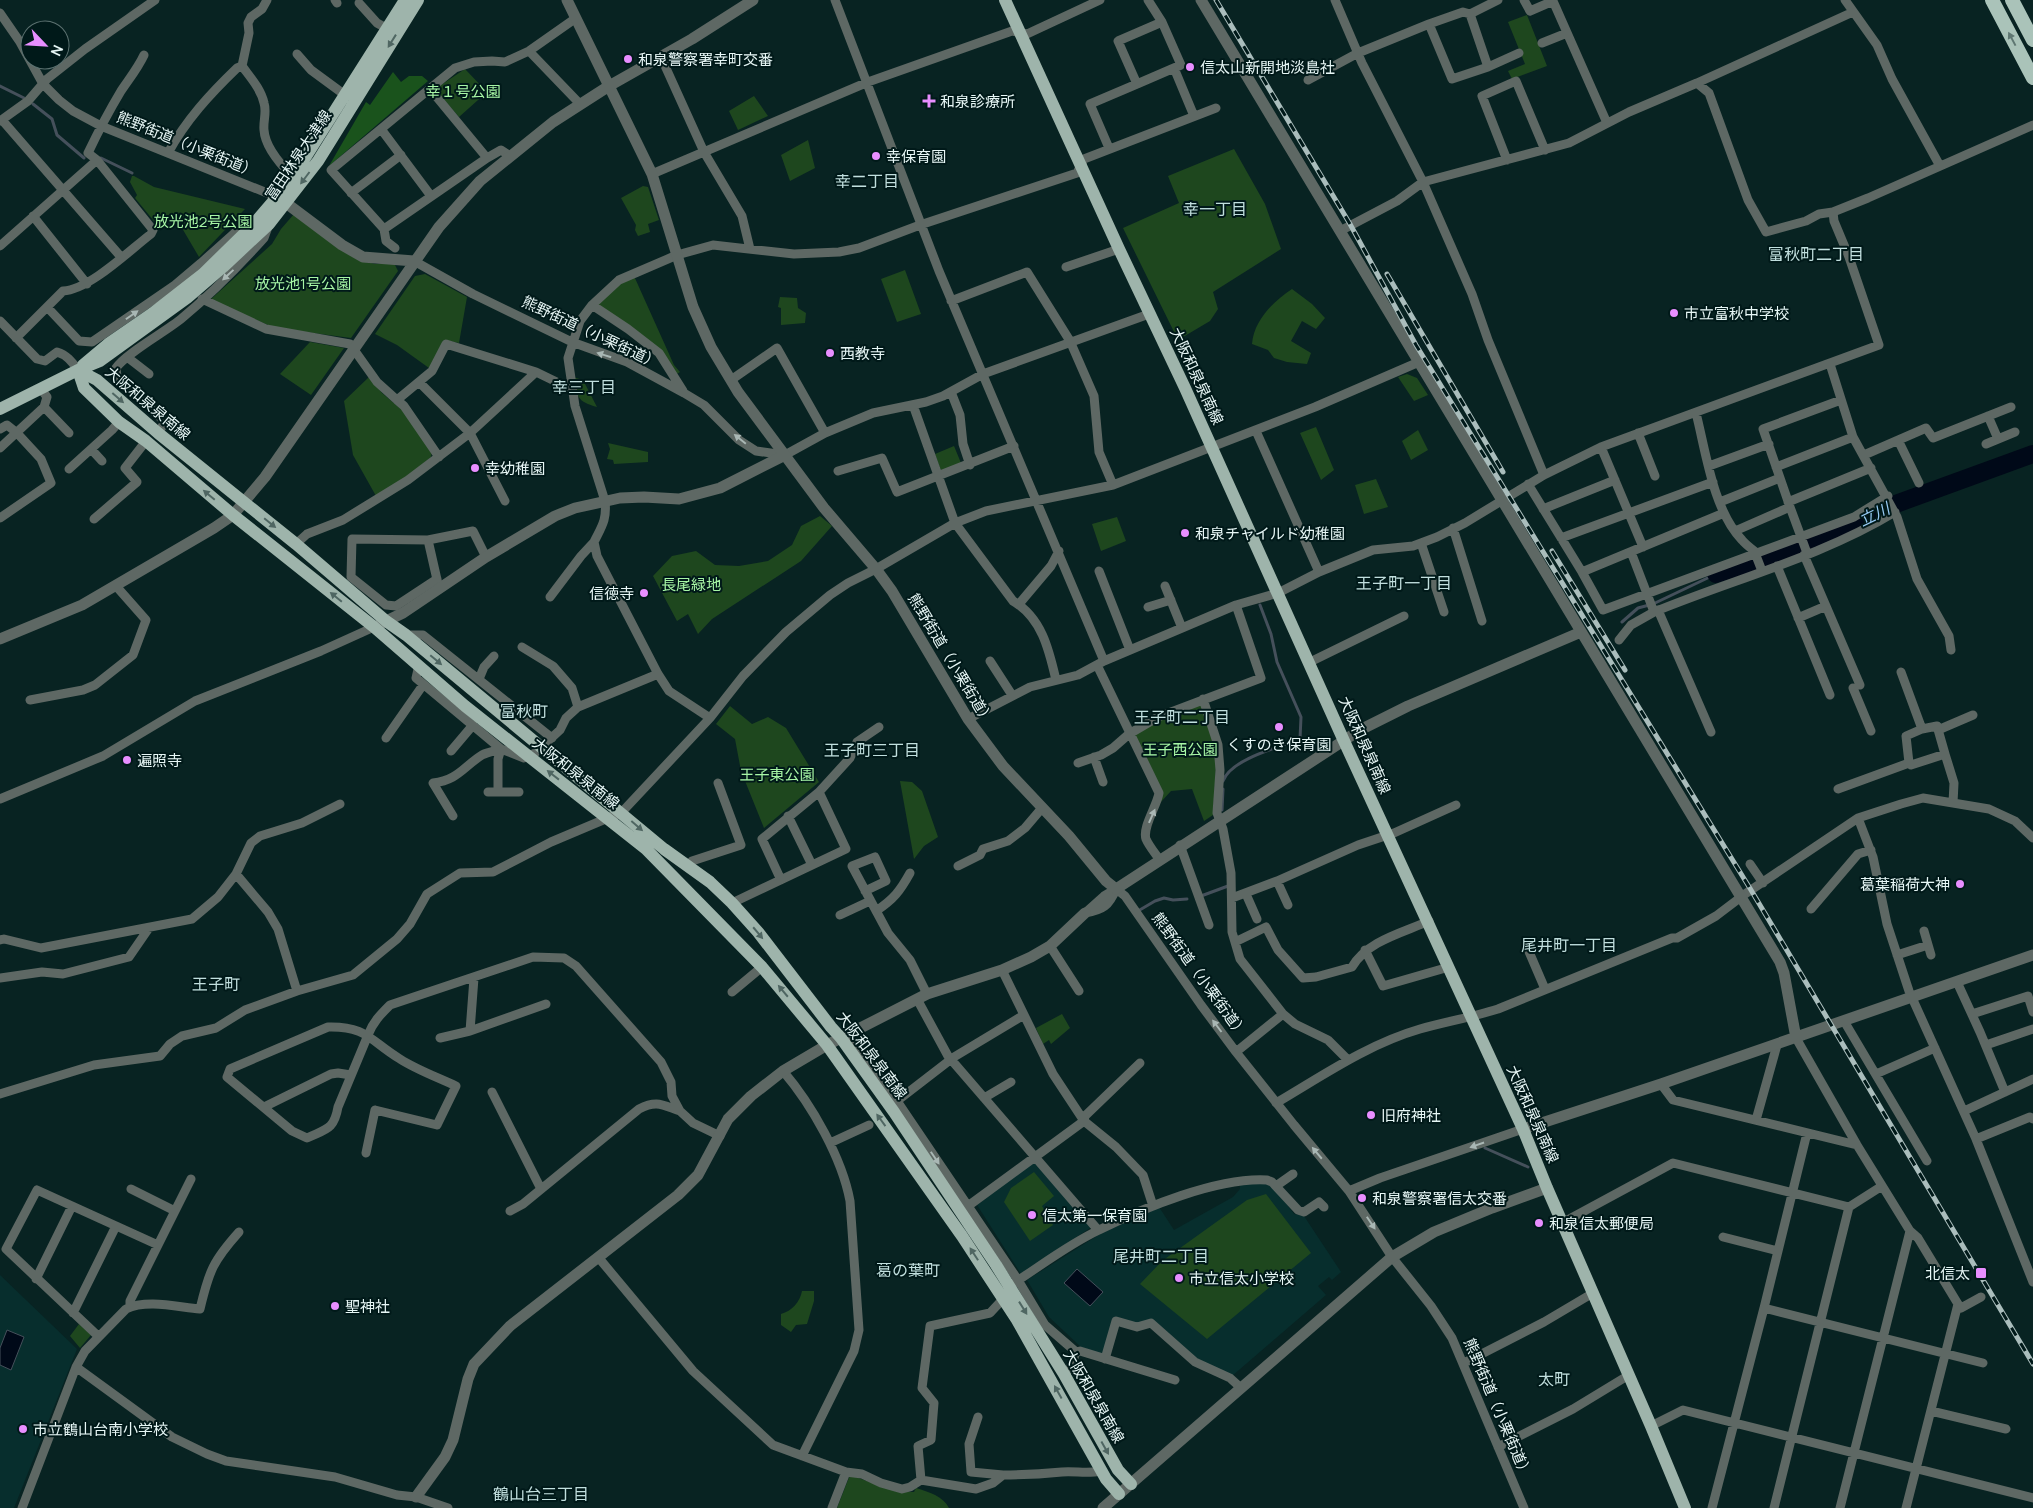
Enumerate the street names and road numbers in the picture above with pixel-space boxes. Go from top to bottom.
street label: 熊野街道（小栗街道） [114,106,260,182]
street label: 富田林泉大津線 [260,106,336,204]
street label: 熊野街道（小栗街道） [519,291,663,373]
street label: 大阪和泉泉南線 [1165,324,1229,428]
street label: 大阪和泉泉南線 [101,361,195,445]
street label: 熊野街道（小栗街道） [903,589,999,729]
street label: 大阪和泉泉南線 [1334,693,1396,797]
street label: 大阪和泉泉南線 [528,732,624,814]
street label: 熊野街道（小栗街道） [1147,908,1253,1042]
street label: 大阪和泉泉南線 [832,1007,912,1103]
street label: 大阪和泉泉南線 [1502,1062,1564,1166]
street label: 熊野街道（小栗街道） [1459,1335,1537,1481]
street label: 大阪和泉泉南線 [1059,1345,1129,1447]

